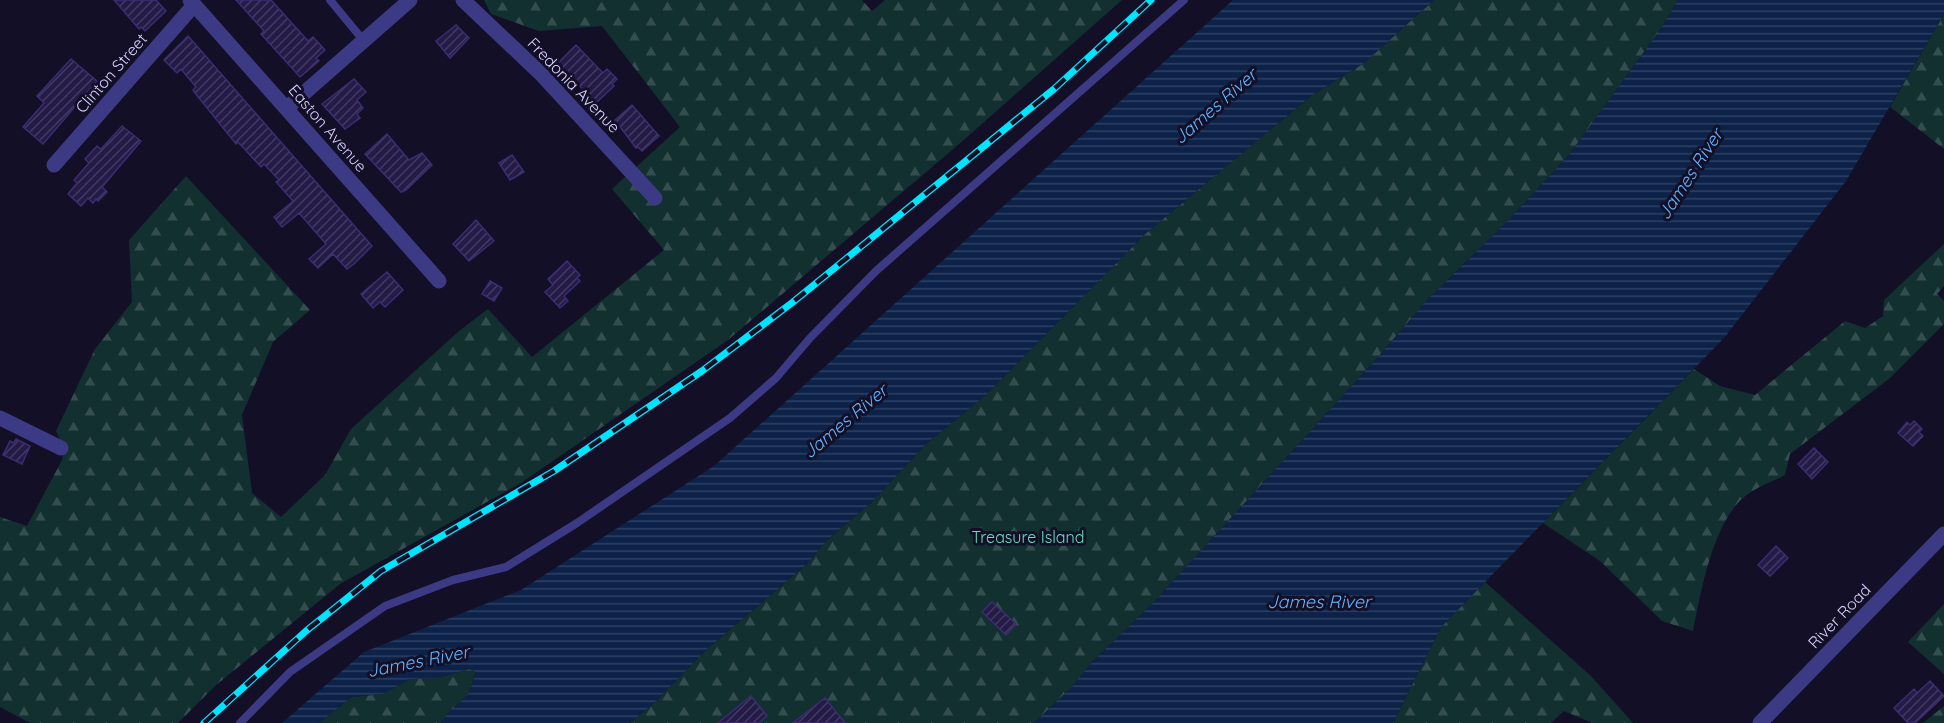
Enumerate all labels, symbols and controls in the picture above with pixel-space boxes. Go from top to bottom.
street label: Clinton Street [71,29,151,117]
street label: Fredonia Avenue [524,33,624,137]
water label: James River [1168,62,1263,149]
street label: Easton Avenue [284,80,372,176]
water label: James River [1652,123,1729,224]
water label: James River [798,378,894,463]
park label: Treasure Island [972,527,1084,547]
street label: River Road [1803,580,1875,652]
water label: James River [1267,590,1373,613]
water label: James River [365,639,473,682]

